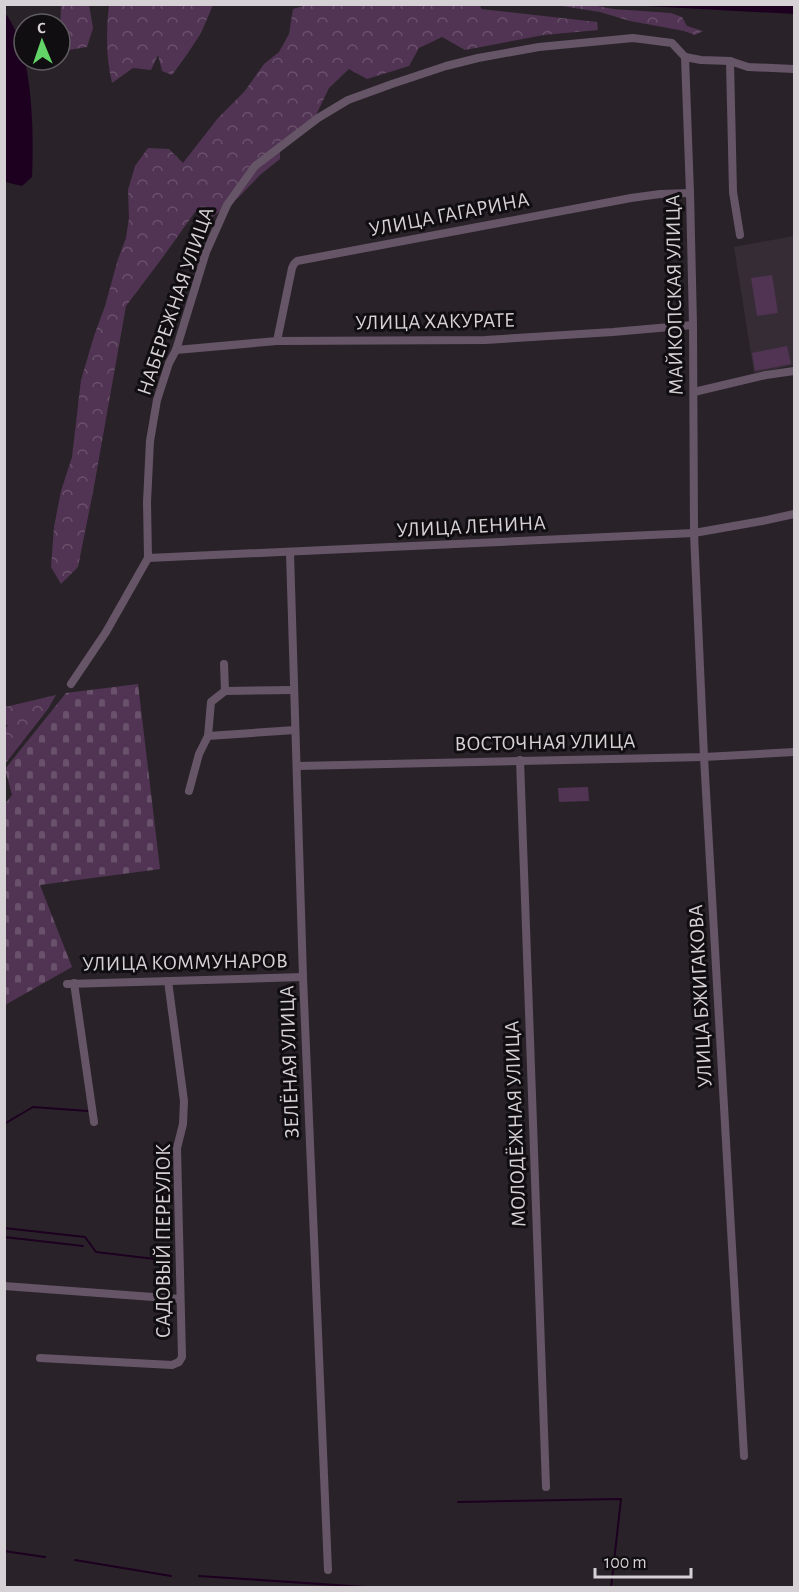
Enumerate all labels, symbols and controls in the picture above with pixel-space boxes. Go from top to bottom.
north arrow [12,12,72,72]
text: С [37,20,46,36]
street label: УЛИЦА ГАГАРИНА [367,189,531,240]
street label: МАЙКОПСКАЯ УЛИЦА [661,194,687,396]
street label: НАБЕРЕЖНАЯ УЛИЦА [133,204,218,398]
street label: УЛИЦА ХАКУРАТЕ [355,310,515,333]
street label: УЛИЦА ЛЕНИНА [396,512,546,541]
street label: ВОСТОЧНАЯ УЛИЦА [454,730,636,755]
street label: УЛИЦА БЖИГАКОВА [685,904,716,1088]
street label: УЛИЦА КОММУНАРОВ [82,950,288,975]
street label: ЗЕЛЁНАЯ УЛИЦА [275,985,303,1139]
street label: МОЛОДЁЖНАЯ УЛИЦА [500,1020,530,1228]
street label: САДОВЫЙ ПЕРЕУЛОК [152,1144,174,1338]
scale bar [595,1541,691,1579]
text: 100 m [604,1554,647,1572]

